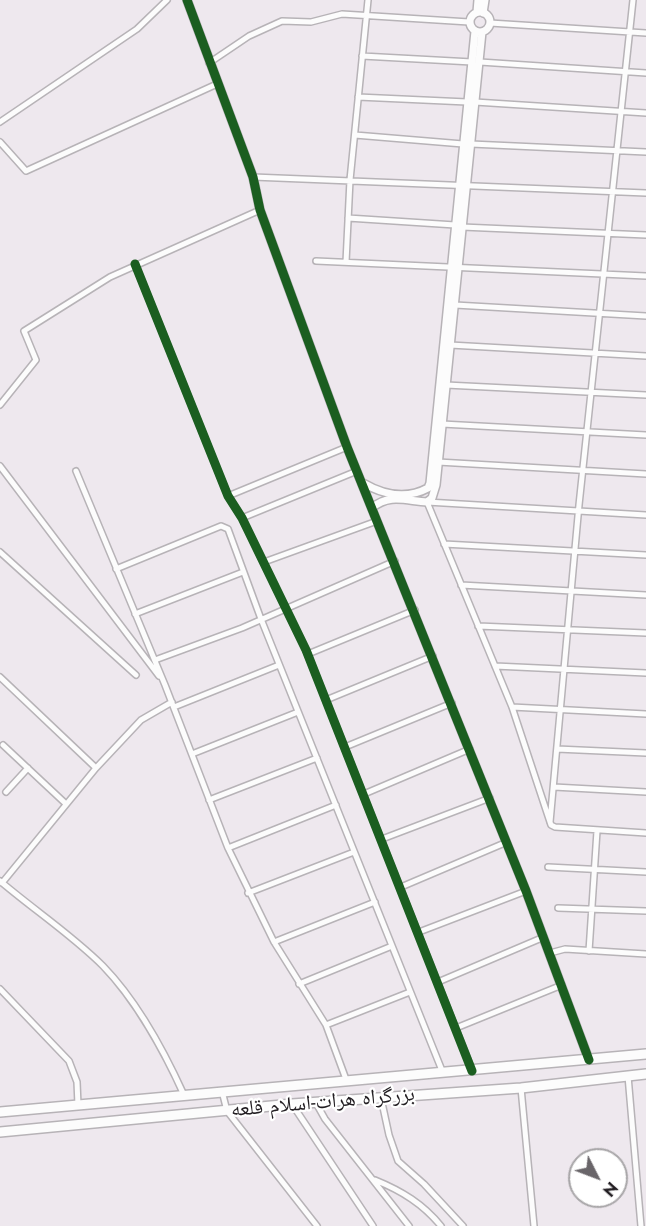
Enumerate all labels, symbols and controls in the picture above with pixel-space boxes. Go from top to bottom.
street label: بزرگراه هرات-اسلام قلعه [230,1082,416,1124]
north arrow [568,1148,628,1208]
text: N [597,1177,623,1201]

